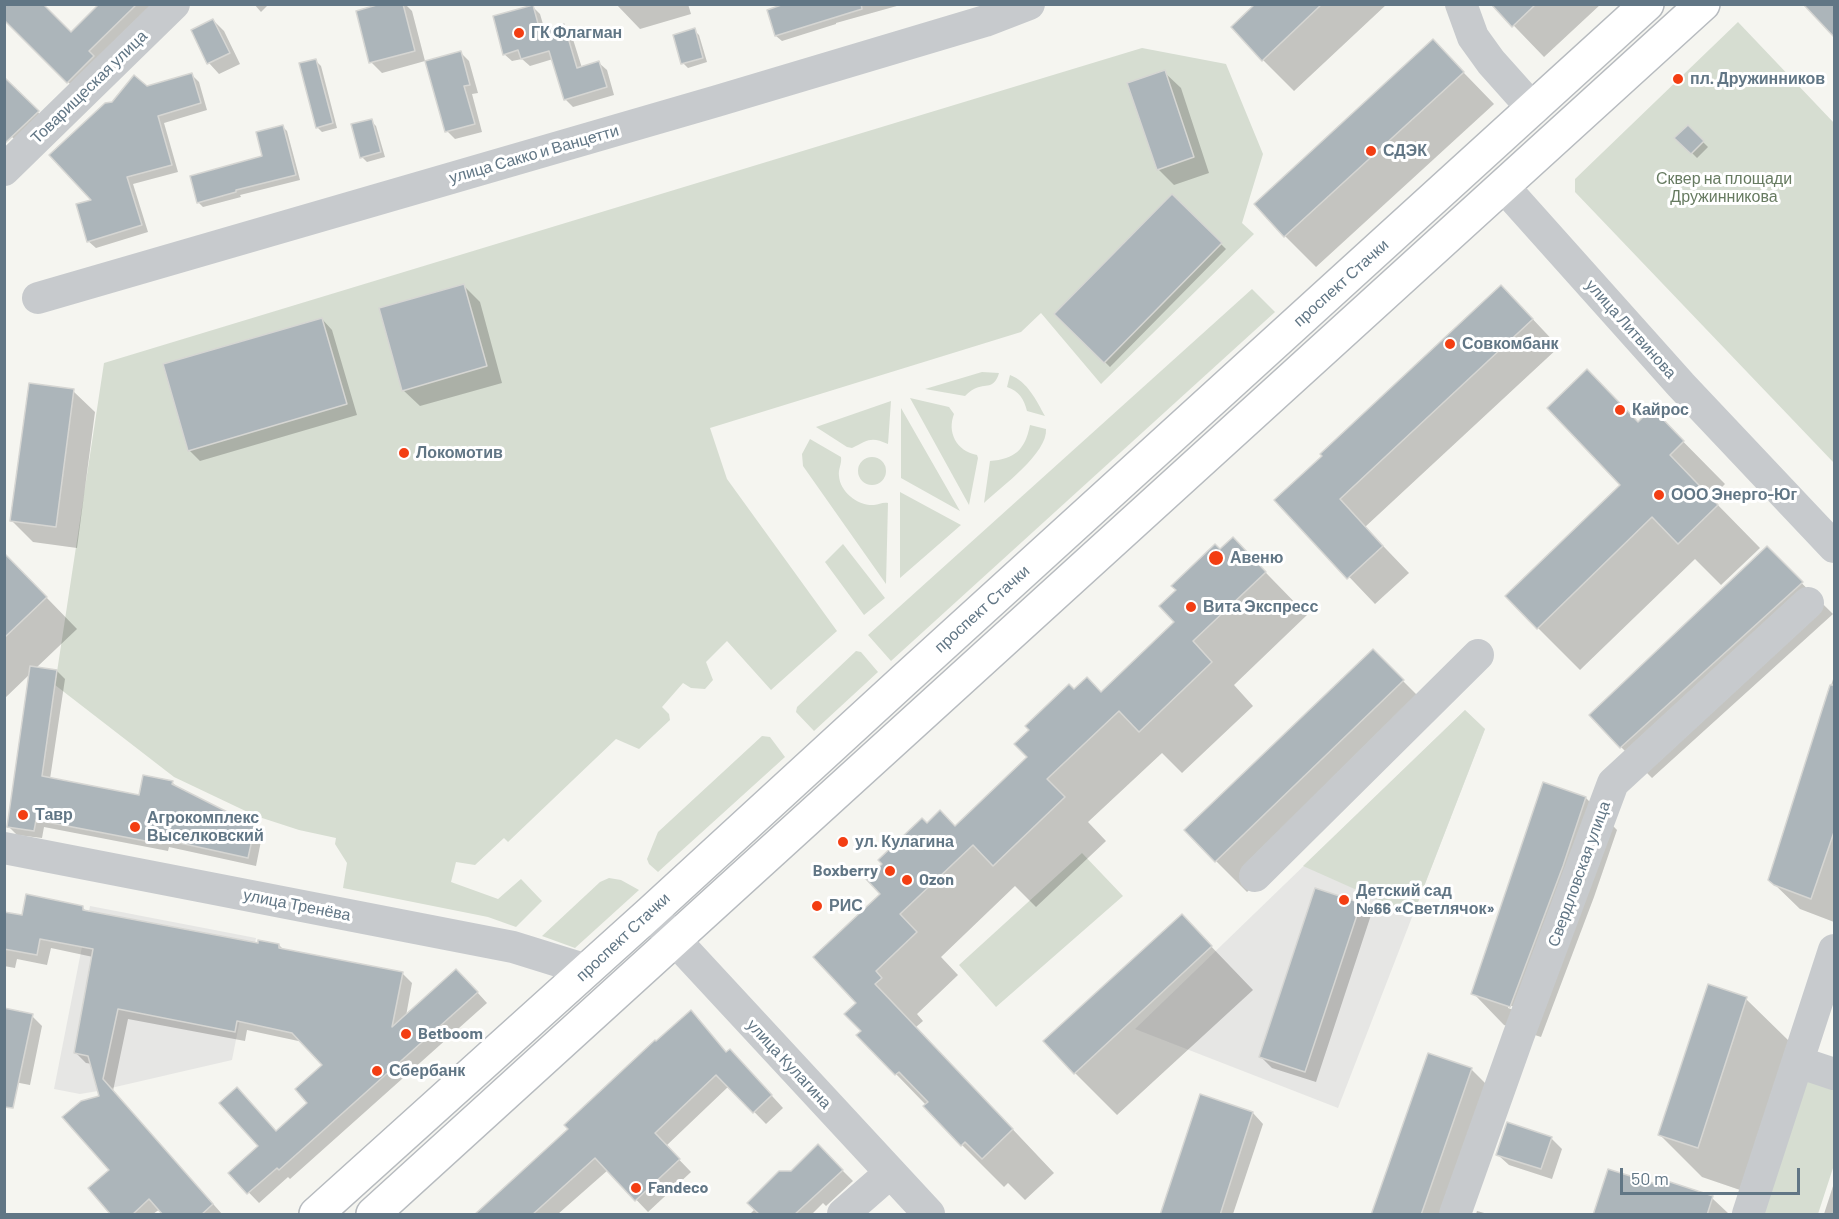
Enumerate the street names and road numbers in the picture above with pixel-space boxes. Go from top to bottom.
street label: Товарищеская улица [27,26,151,148]
street label: улица Сакко и Ванцетти [447,121,621,187]
street label: проспект Стачки [1290,235,1392,331]
street label: улица Литвинова [1582,276,1680,382]
street label: проспект Стачки [931,561,1033,657]
street label: Свердловская улица [1544,799,1614,949]
street label: улица Тренёва [242,885,352,925]
street label: проспект Стачки [572,889,674,985]
street label: улица Кулагина [743,1015,835,1113]

